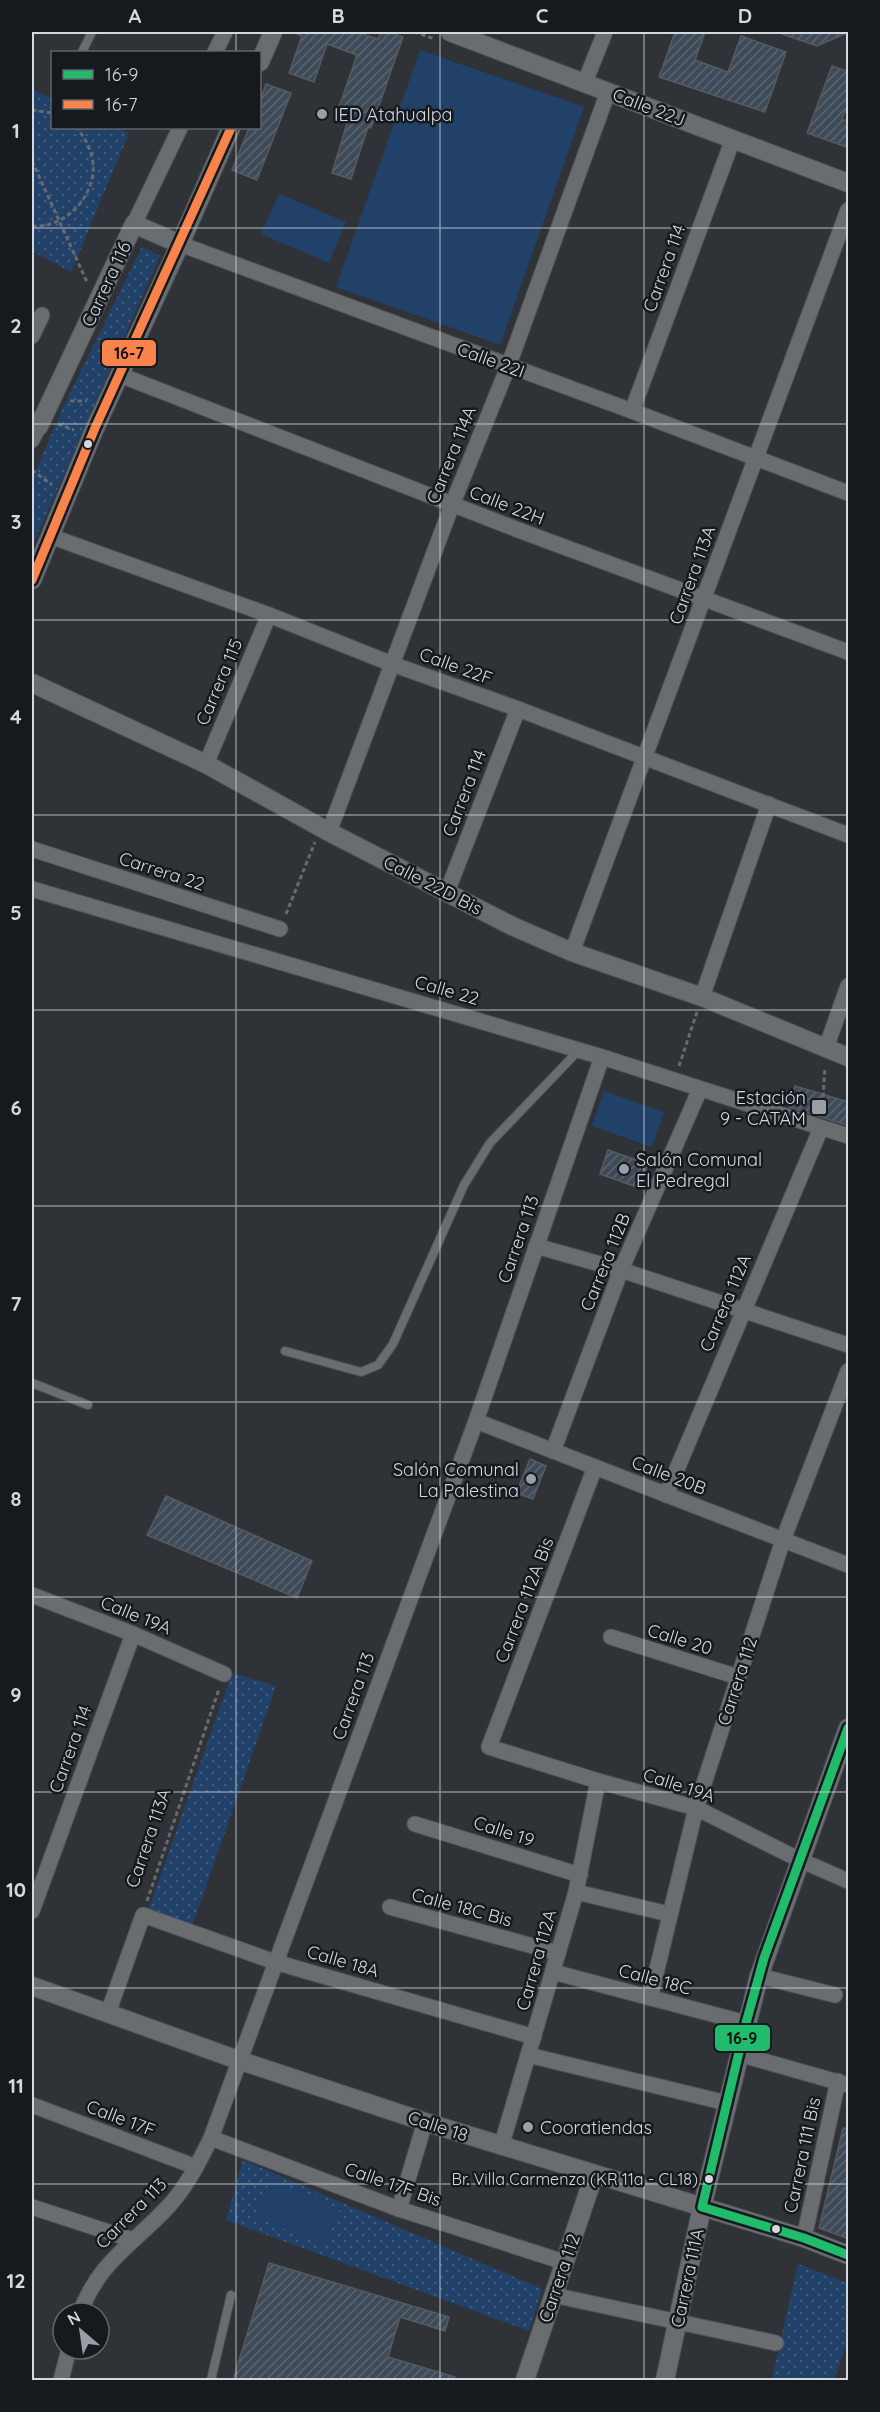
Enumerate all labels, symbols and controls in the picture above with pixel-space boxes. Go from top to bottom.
text: A [129,3,142,28]
text: B [331,3,345,28]
text: C [536,3,549,28]
text: D [738,3,752,28]
legend [51,51,261,129]
text: 16-9 [105,63,138,86]
street label: Calle 22J [609,83,689,131]
text: 16-7 [105,93,138,116]
place label: IED Atahualpa [334,103,452,126]
marker: IED Atahualpa [315,107,329,121]
text: 1 [12,118,20,143]
street label: Carrera 114 [638,221,690,315]
street label: Carrera 116 [76,237,136,330]
text: 2 [10,313,22,338]
street label: Calle 22I [454,337,528,383]
line badge: 16-7 [101,339,157,367]
text: 16-7 [114,343,144,363]
street label: Carrera 114A [421,403,481,507]
unlabelled marker [82,438,94,450]
street label: Calle 22H [466,480,548,530]
text: 3 [11,509,21,534]
street label: Carrera 113A [664,522,721,627]
street label: Carrera 115 [190,635,248,729]
street label: Calle 22F [416,642,496,690]
text: 4 [10,704,22,729]
street label: Carrera 114 [437,746,491,840]
street label: Carrera 22 [116,846,208,896]
street label: Calle 22D Bis [380,850,486,920]
text: 5 [10,900,22,925]
street label: Calle 22 [412,970,482,1010]
place label: Estación 9 - CATAM [720,1086,806,1130]
text: 6 [10,1095,22,1120]
marker: Estación 9 - CATAM [810,1098,828,1116]
place label: Salón Comunal El Pedregal [636,1148,762,1192]
marker: Salón Comunal El Pedregal [617,1162,631,1176]
street label: Carrera 113 [492,1192,544,1286]
street label: Carrera 112B [575,1210,635,1314]
street label: Carrera 112A [694,1250,756,1355]
text: 7 [11,1291,22,1316]
street label: Calle 20B [628,1450,710,1500]
place label: Salón Comunal La Palestina [393,1458,519,1502]
marker: Salón Comunal La Palestina [524,1472,538,1486]
text: 8 [11,1486,22,1511]
street label: Carrera 112A Bis [489,1534,559,1666]
street label: Calle 19A [97,1590,175,1640]
street label: Calle 20 [645,1618,715,1660]
street label: Carrera 112 [712,1634,762,1728]
street label: Carrera 113 [327,1649,379,1743]
text: 9 [10,1682,22,1707]
street label: Carrera 114 [44,1702,96,1796]
street label: Calle 19A [640,1763,718,1808]
street label: Carrera 113A [120,1785,176,1891]
street label: Calle 19 [471,1810,537,1852]
text: 10 [6,1877,26,1902]
street label: Calle 18C Bis [409,1883,515,1931]
street label: Carrera 112A [511,1907,561,2013]
street label: Calle 18A [304,1940,382,1982]
street label: Calle 18C [616,1958,694,2000]
line badge: 16-9 [714,2024,771,2052]
text: 16-9 [727,2028,757,2048]
text: 11 [8,2073,24,2098]
street label: Calle 17F [83,2094,159,2142]
street label: Carrera 111 Bis [779,2095,825,2215]
street label: Calle 18 [405,2105,471,2147]
place label: Cooratiendas [540,2116,652,2139]
marker: Cooratiendas [521,2120,535,2134]
street label: Calle 17F Bis [342,2157,444,2211]
place label: Br. Villa Carmenza (KR 11a - CL18) [452,2169,698,2189]
street label: Carrera 113 [90,2172,172,2254]
marker: Br. Villa Carmenza (KR 11a - CL18) [703,2173,715,2185]
unlabelled marker [770,2223,782,2235]
street label: Carrera 111A [665,2226,709,2330]
street label: Carrera 112 [533,2231,585,2325]
text: 12 [6,2268,26,2293]
north arrow [51,2301,111,2361]
text: N [64,2306,84,2329]

